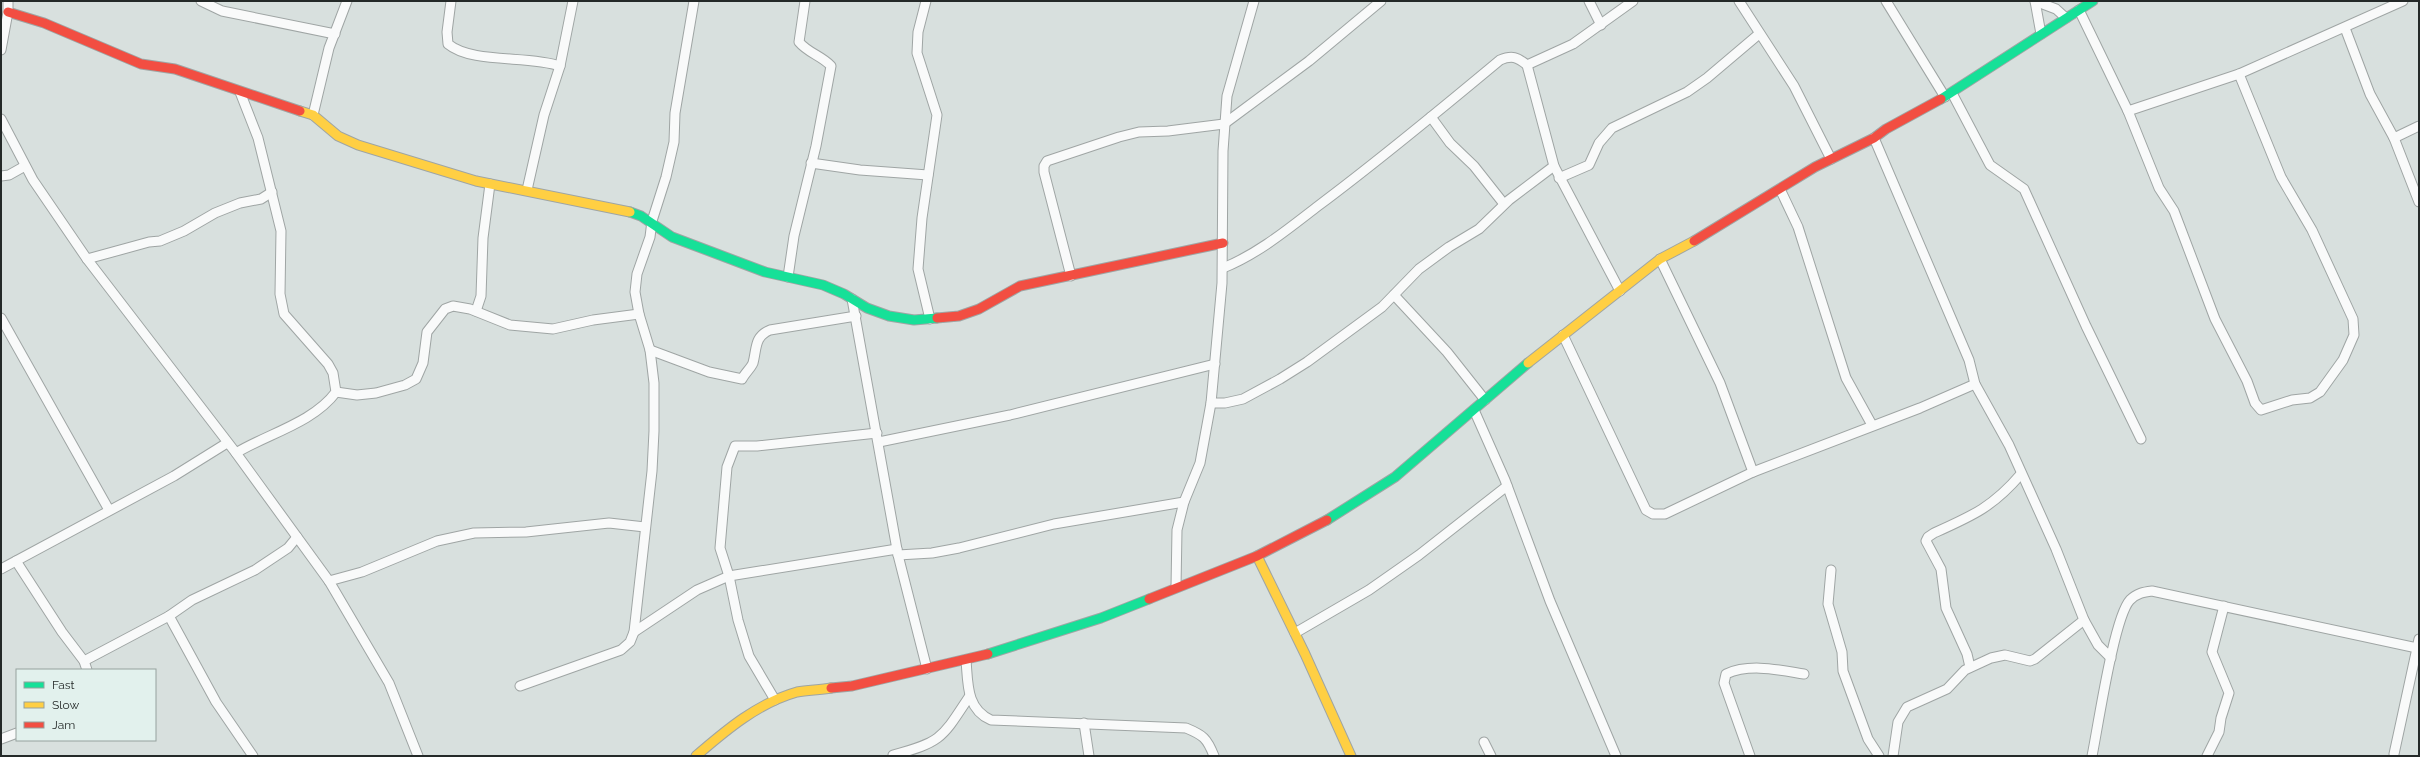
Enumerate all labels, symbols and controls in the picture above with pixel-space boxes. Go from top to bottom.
legend [16,669,156,741]
text: Fast [52,678,75,692]
text: Slow [52,698,79,712]
text: Jam [52,718,75,732]

